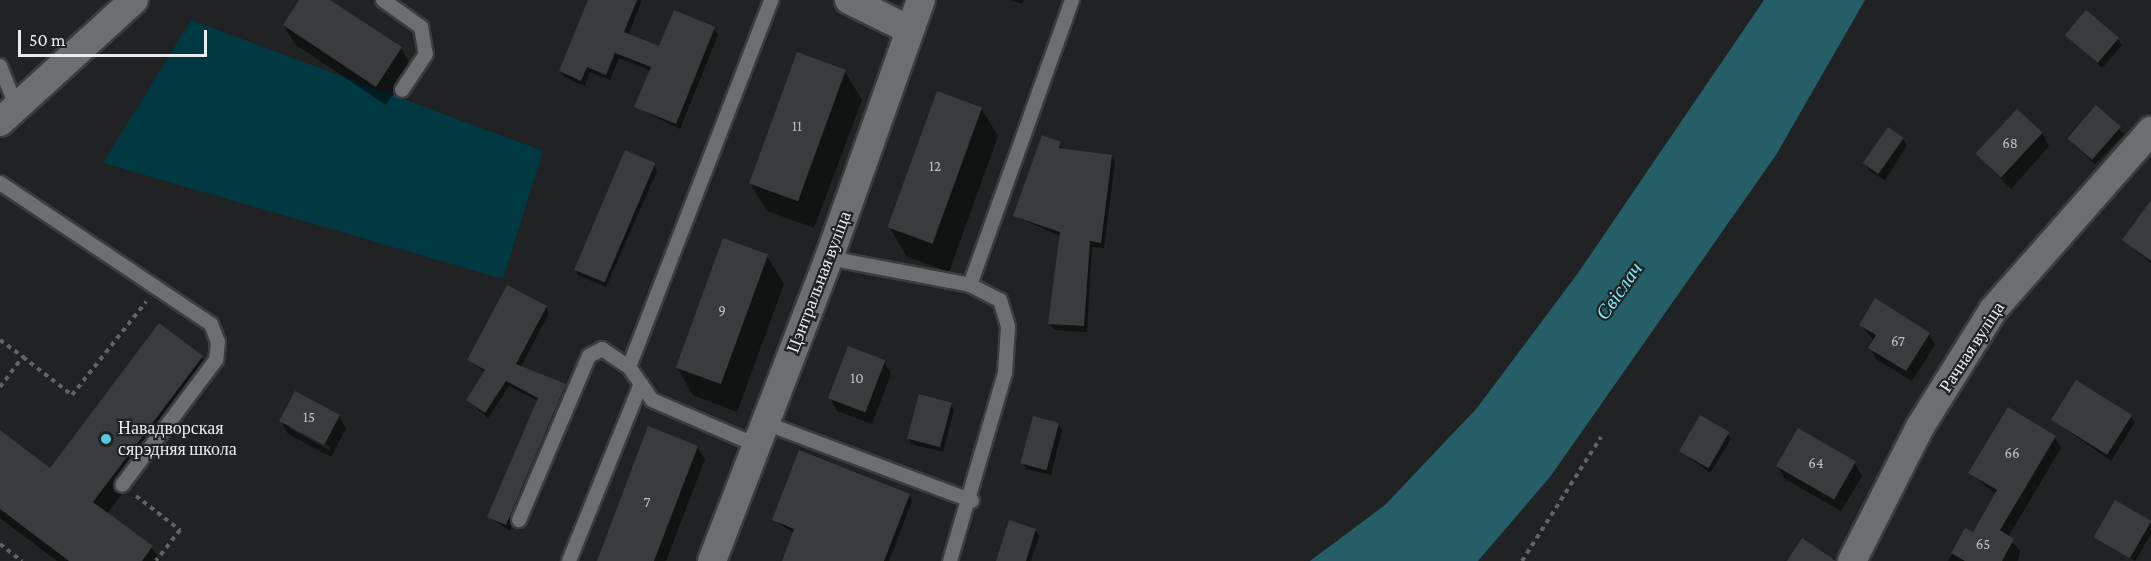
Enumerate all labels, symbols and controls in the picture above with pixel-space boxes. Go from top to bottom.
scale bar [21,18,210,56]
text: 50 m [29,30,66,50]
house number: 11 [792,118,802,136]
house number: 68 [2002,135,2018,153]
house number: 12 [929,158,941,176]
street label: Цэнтральная вуліца [782,208,856,356]
water label: Свіслач [1591,258,1647,324]
street label: Рачная вуліца [1935,298,2009,396]
house number: 9 [718,302,726,320]
house number: 67 [1891,333,1905,351]
house number: 10 [850,370,864,388]
house number: 15 [303,409,315,427]
place label: Навадворская сярэдняя школа [118,418,237,460]
marker: Навадворская сярэдняя школа [99,432,113,446]
house number: 66 [2004,445,2020,463]
house number: 64 [1808,455,1824,473]
house number: 7 [644,494,650,512]
house number: 65 [1976,536,1990,554]

